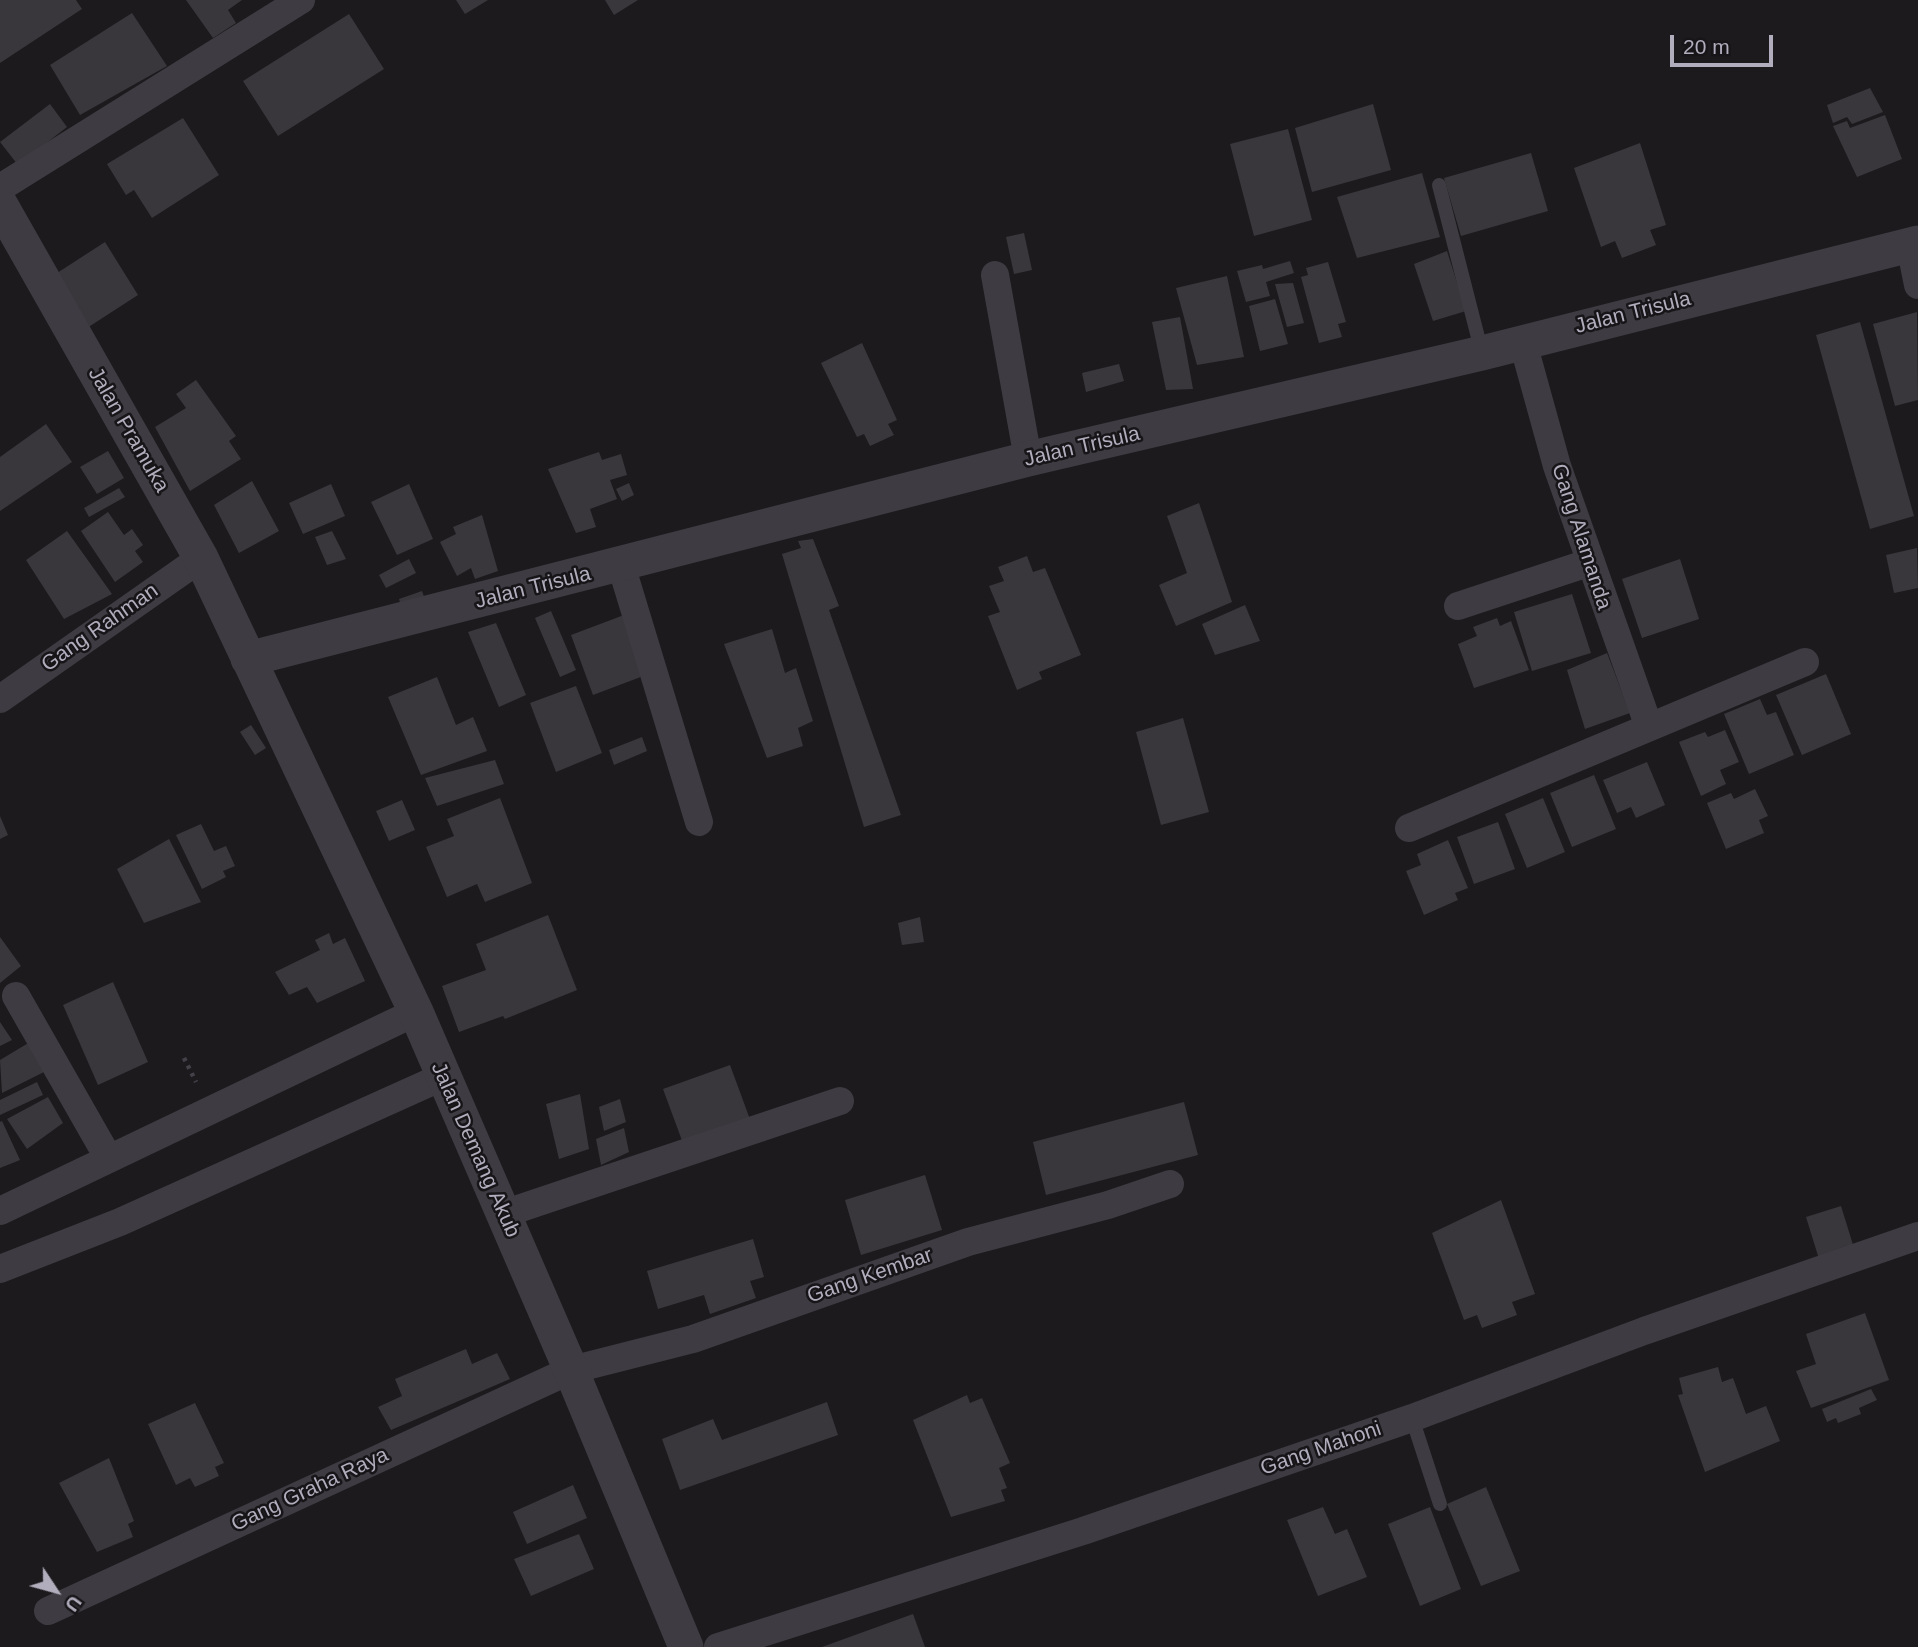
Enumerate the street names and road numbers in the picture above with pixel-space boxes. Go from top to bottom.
street label: Jalan Trisula [1573,286,1693,340]
street label: Jalan Pramuka [82,363,174,497]
street label: Jalan Trisula [1022,421,1142,473]
street label: Gang Alamanda [1546,461,1616,613]
street label: Jalan Trisula [473,561,593,615]
street label: Gang Rahman [37,579,163,677]
street label: Jalan Demang Akub [425,1058,525,1242]
street label: Gang Kembar [804,1243,936,1309]
street label: Gang Mahoni [1257,1417,1385,1481]
street label: Gang Graha Raya [227,1443,393,1537]

